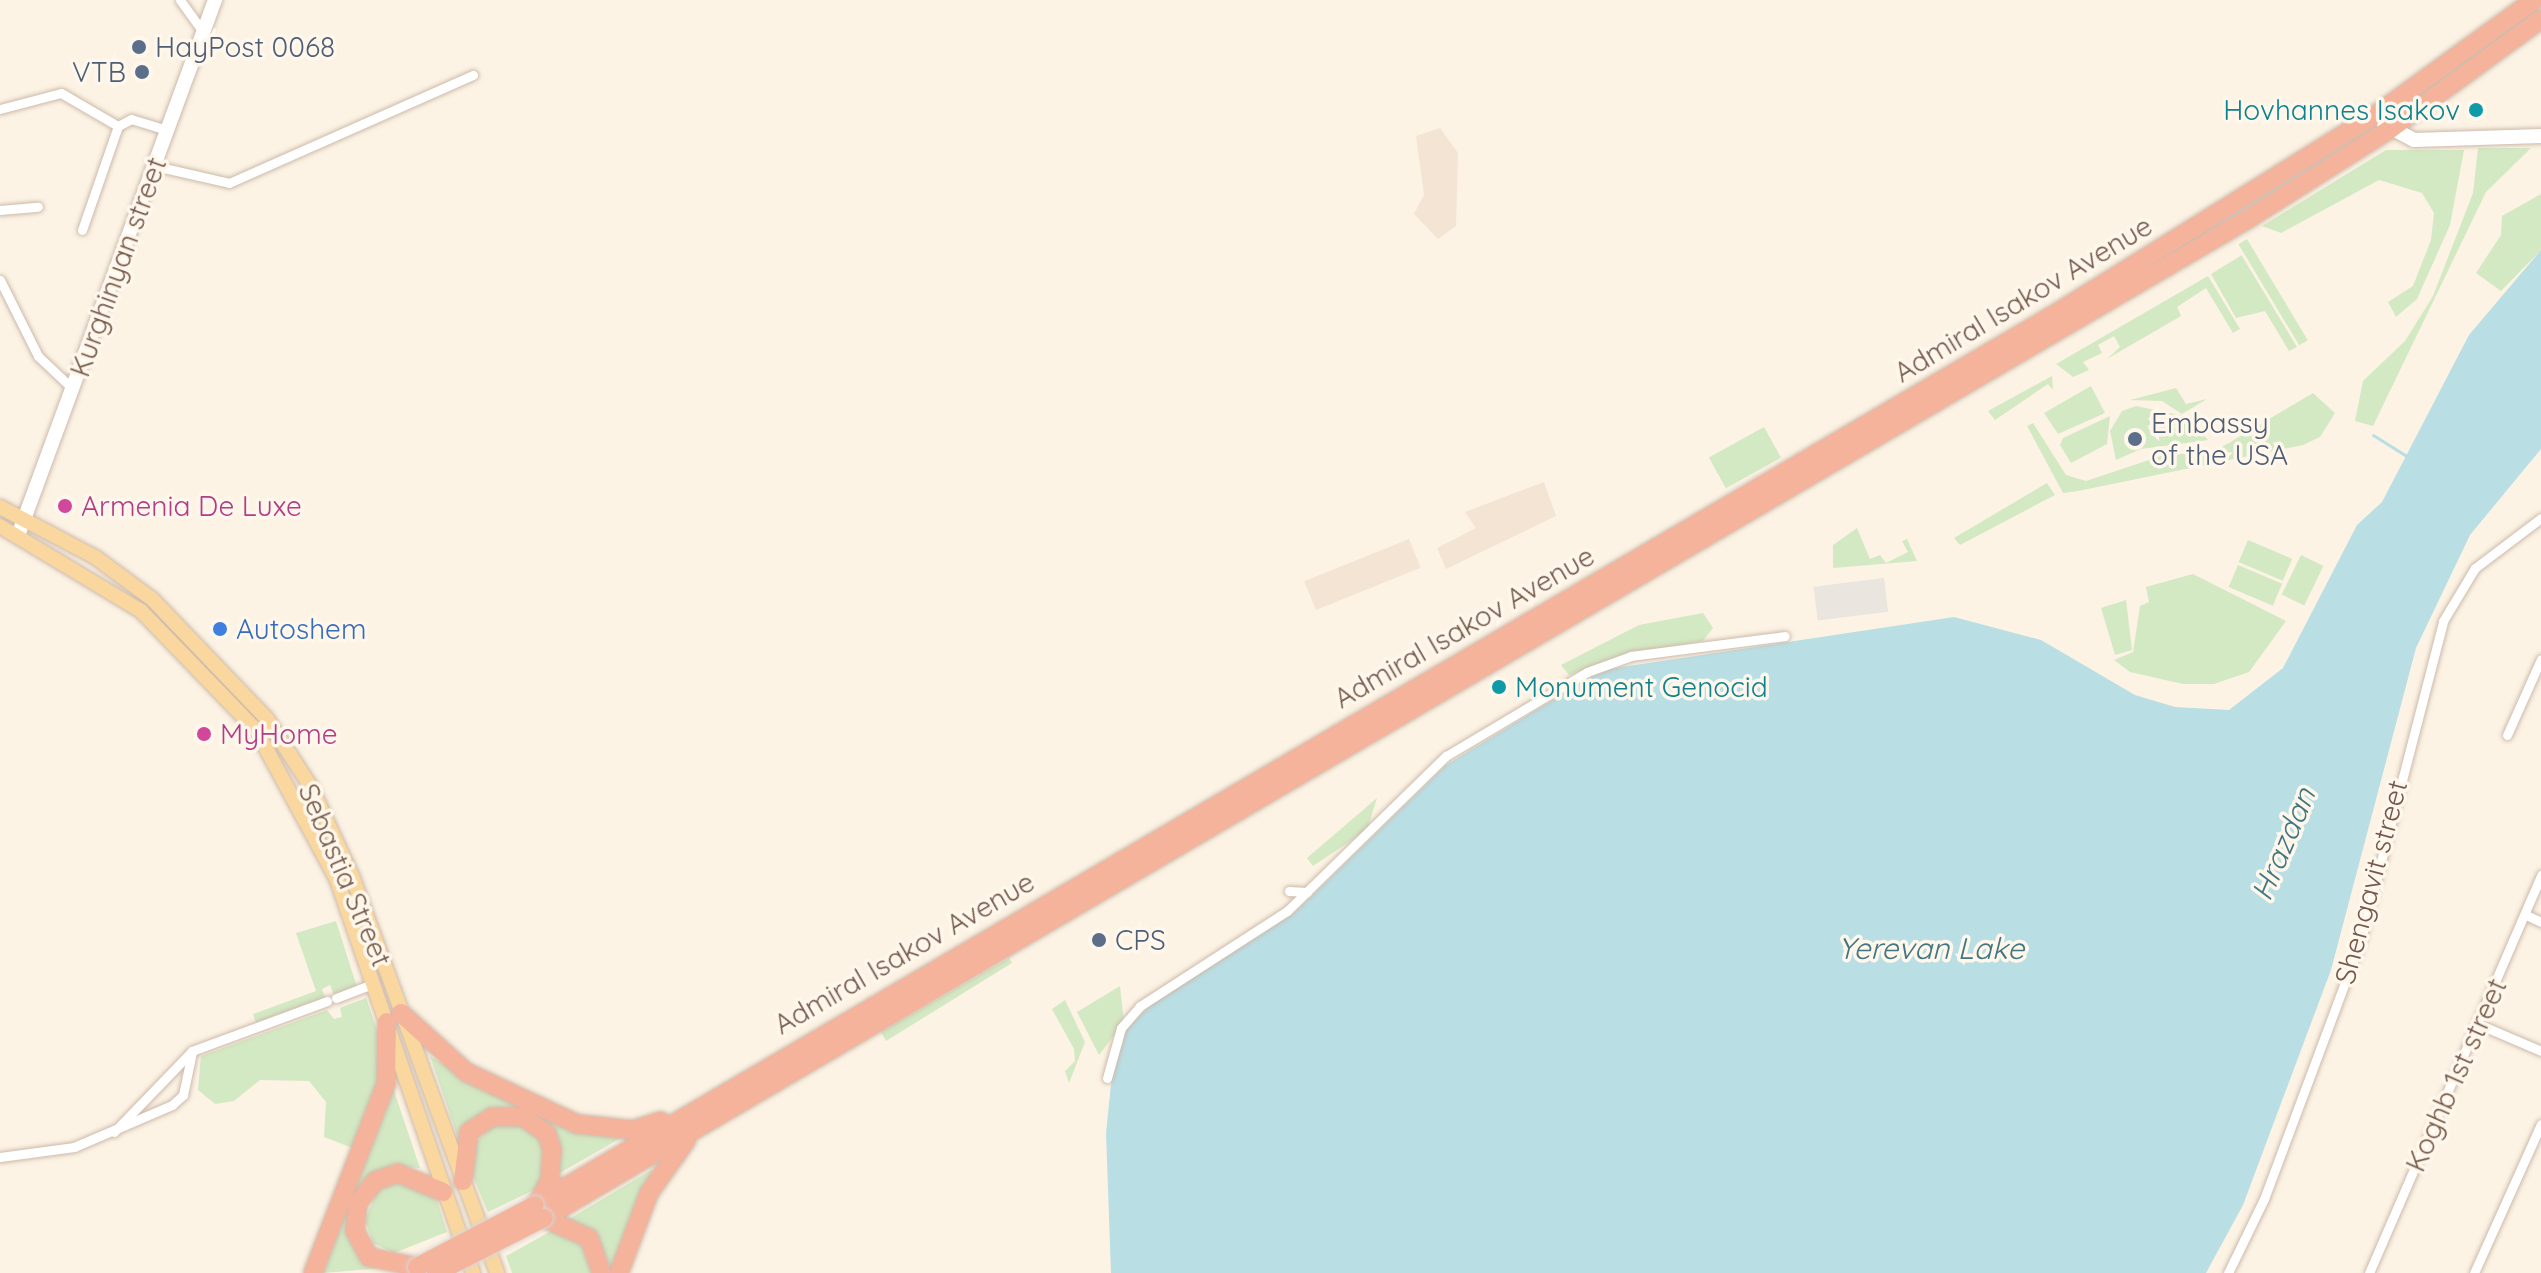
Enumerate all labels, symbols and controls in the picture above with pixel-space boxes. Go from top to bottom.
place label: HayPost 0068 [155,30,335,64]
marker: HayPost 0068 [130,38,148,56]
place label: VTB [72,55,126,89]
marker: VTB [133,63,151,81]
place label: Hovhannes Isakov [2223,93,2460,127]
marker: Hovhannes Isakov [2467,101,2485,119]
street label: Kurghinyan street [63,153,173,381]
street label: Admiral Isakov Avenue [1888,209,2158,389]
place label: Embassy of the USA [2151,406,2288,472]
marker: Embassy of the USA [2126,430,2144,448]
place label: Armenia De Luxe [81,489,302,523]
marker: Armenia De Luxe [56,497,74,515]
street label: Admiral Isakov Avenue [1328,539,1600,715]
place label: Autoshem [236,612,366,646]
marker: Autoshem [211,620,229,638]
place label: Monument Genocid [1515,670,1768,704]
marker: Monument Genocid [1490,678,1508,696]
place label: MyHome [220,717,337,751]
marker: MyHome [195,725,213,743]
street label: Shengavit street [2328,776,2414,988]
street label: Sebastia Street [291,779,399,971]
water label: Hrazdan [2243,782,2323,906]
street label: Admiral Isakov Avenue [768,865,1040,1041]
place label: CPS [1115,923,1166,957]
water label: Yerevan Lake [1838,930,2024,966]
marker: CPS [1090,931,1108,949]
street label: Koghb 1st street [2398,973,2514,1177]

